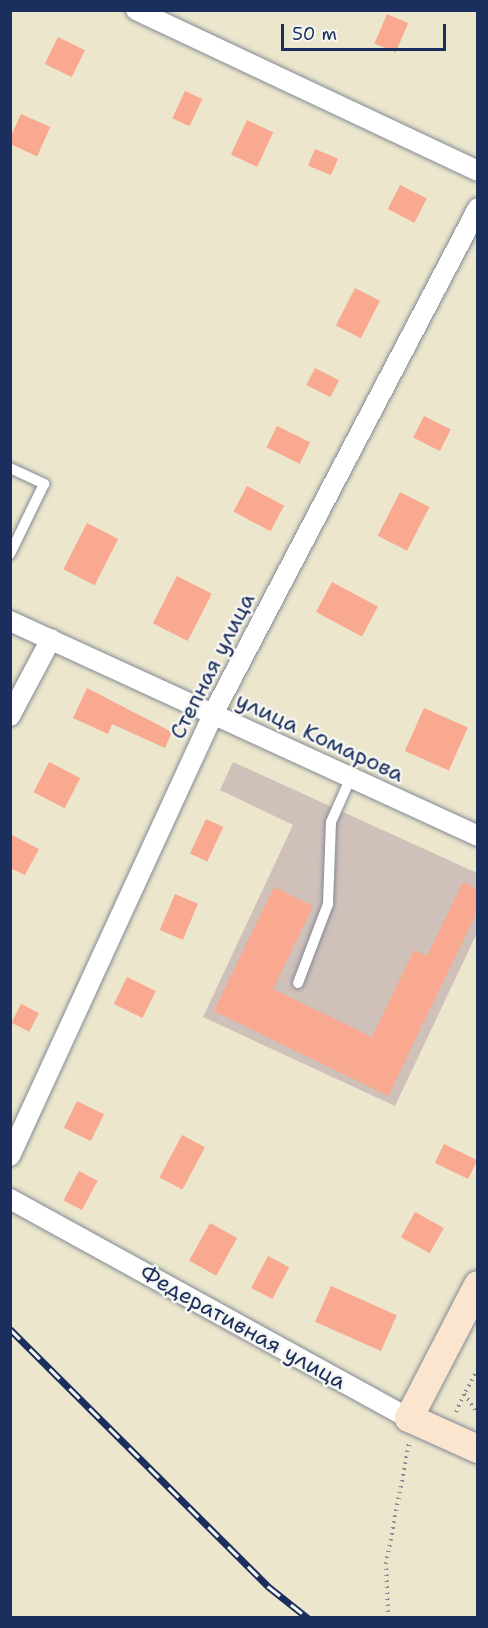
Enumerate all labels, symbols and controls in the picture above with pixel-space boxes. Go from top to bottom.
scale bar [284,12,449,50]
text: 50 m [292,22,337,46]
street label: Степная улица [164,589,260,743]
street label: улица Комарова [232,687,408,787]
street label: Федеративная улица [135,1259,351,1395]

